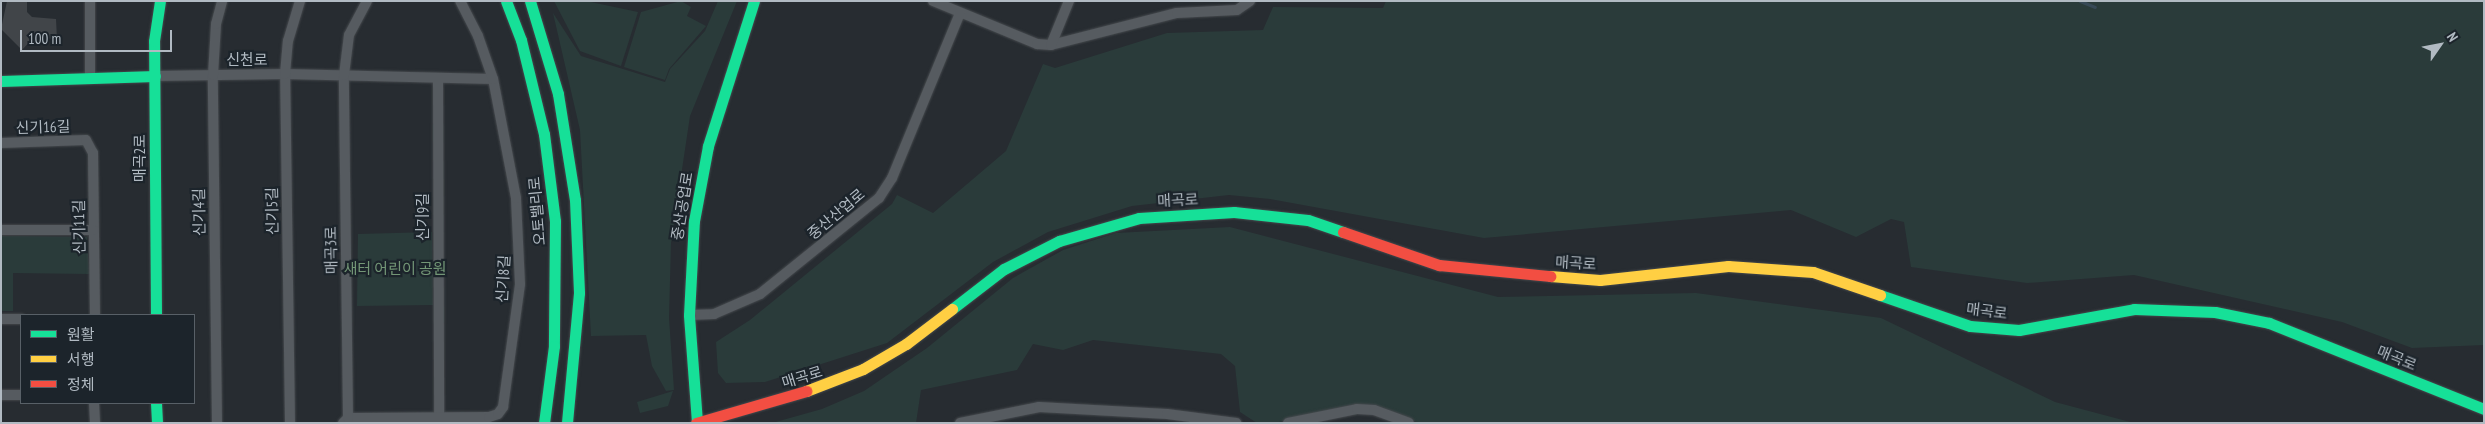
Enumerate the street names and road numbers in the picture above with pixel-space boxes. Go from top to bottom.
street label: 신천로 [226,51,268,69]
street label: 신기16길 [15,117,71,137]
street label: 매곡2로 [131,134,149,182]
street label: 중산공업로 [668,171,696,241]
street label: 오토밸리로 [525,176,549,246]
street label: 중산산업로 [804,185,868,243]
street label: 신기5길 [263,187,281,235]
street label: 신기4길 [190,188,208,236]
street label: 매곡로 [1157,190,1199,210]
street label: 신기9길 [414,193,432,241]
street label: 신기11길 [70,199,88,255]
street label: 매곡3로 [322,226,340,274]
street label: 매곡로 [1555,253,1597,273]
street label: 신기8길 [493,254,513,304]
street label: 매곡로 [1965,300,2009,322]
street label: 매곡로 [2374,342,2420,374]
street label: 매곡로 [780,362,824,392]

